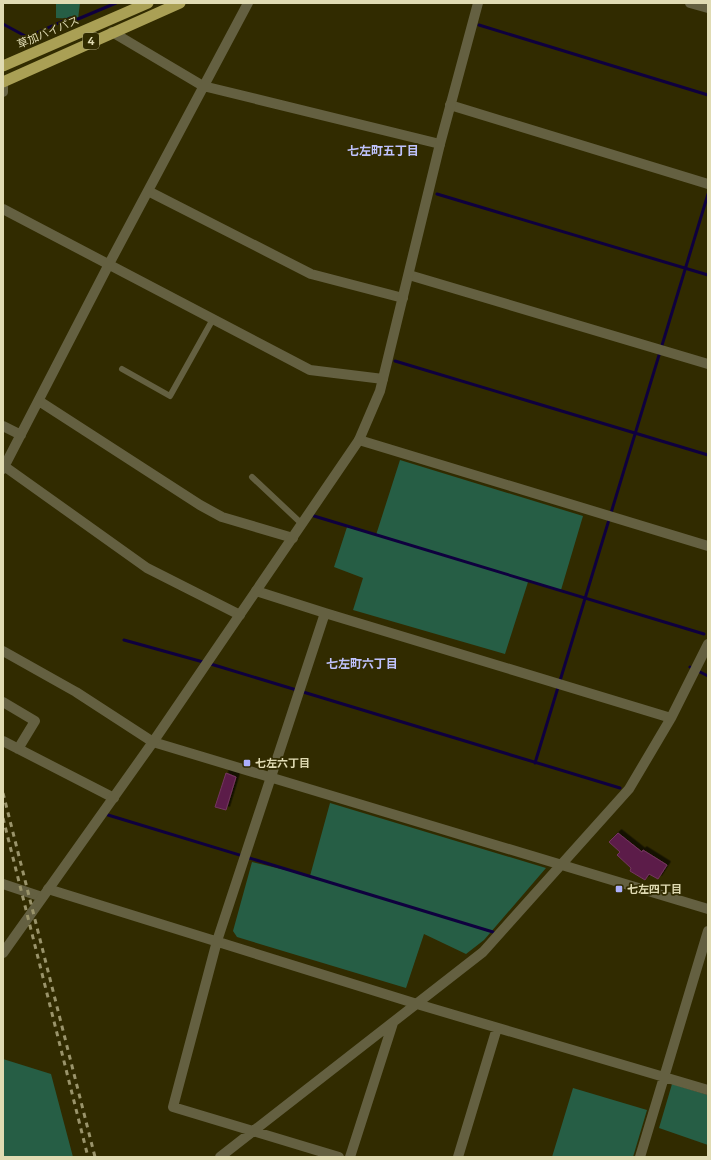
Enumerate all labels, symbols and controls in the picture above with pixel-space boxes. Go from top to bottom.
street label: 草加バイパス [15,13,81,51]
road number: 4 [83,33,99,49]
district label: 七左町五丁目 [347,143,419,158]
district label: 七左町六丁目 [326,656,398,671]
place label: 七左六丁目 [255,756,310,770]
marker: 七左六丁目 [242,758,252,768]
place label: 七左四丁目 [627,882,682,896]
marker: 七左四丁目 [614,884,624,894]

